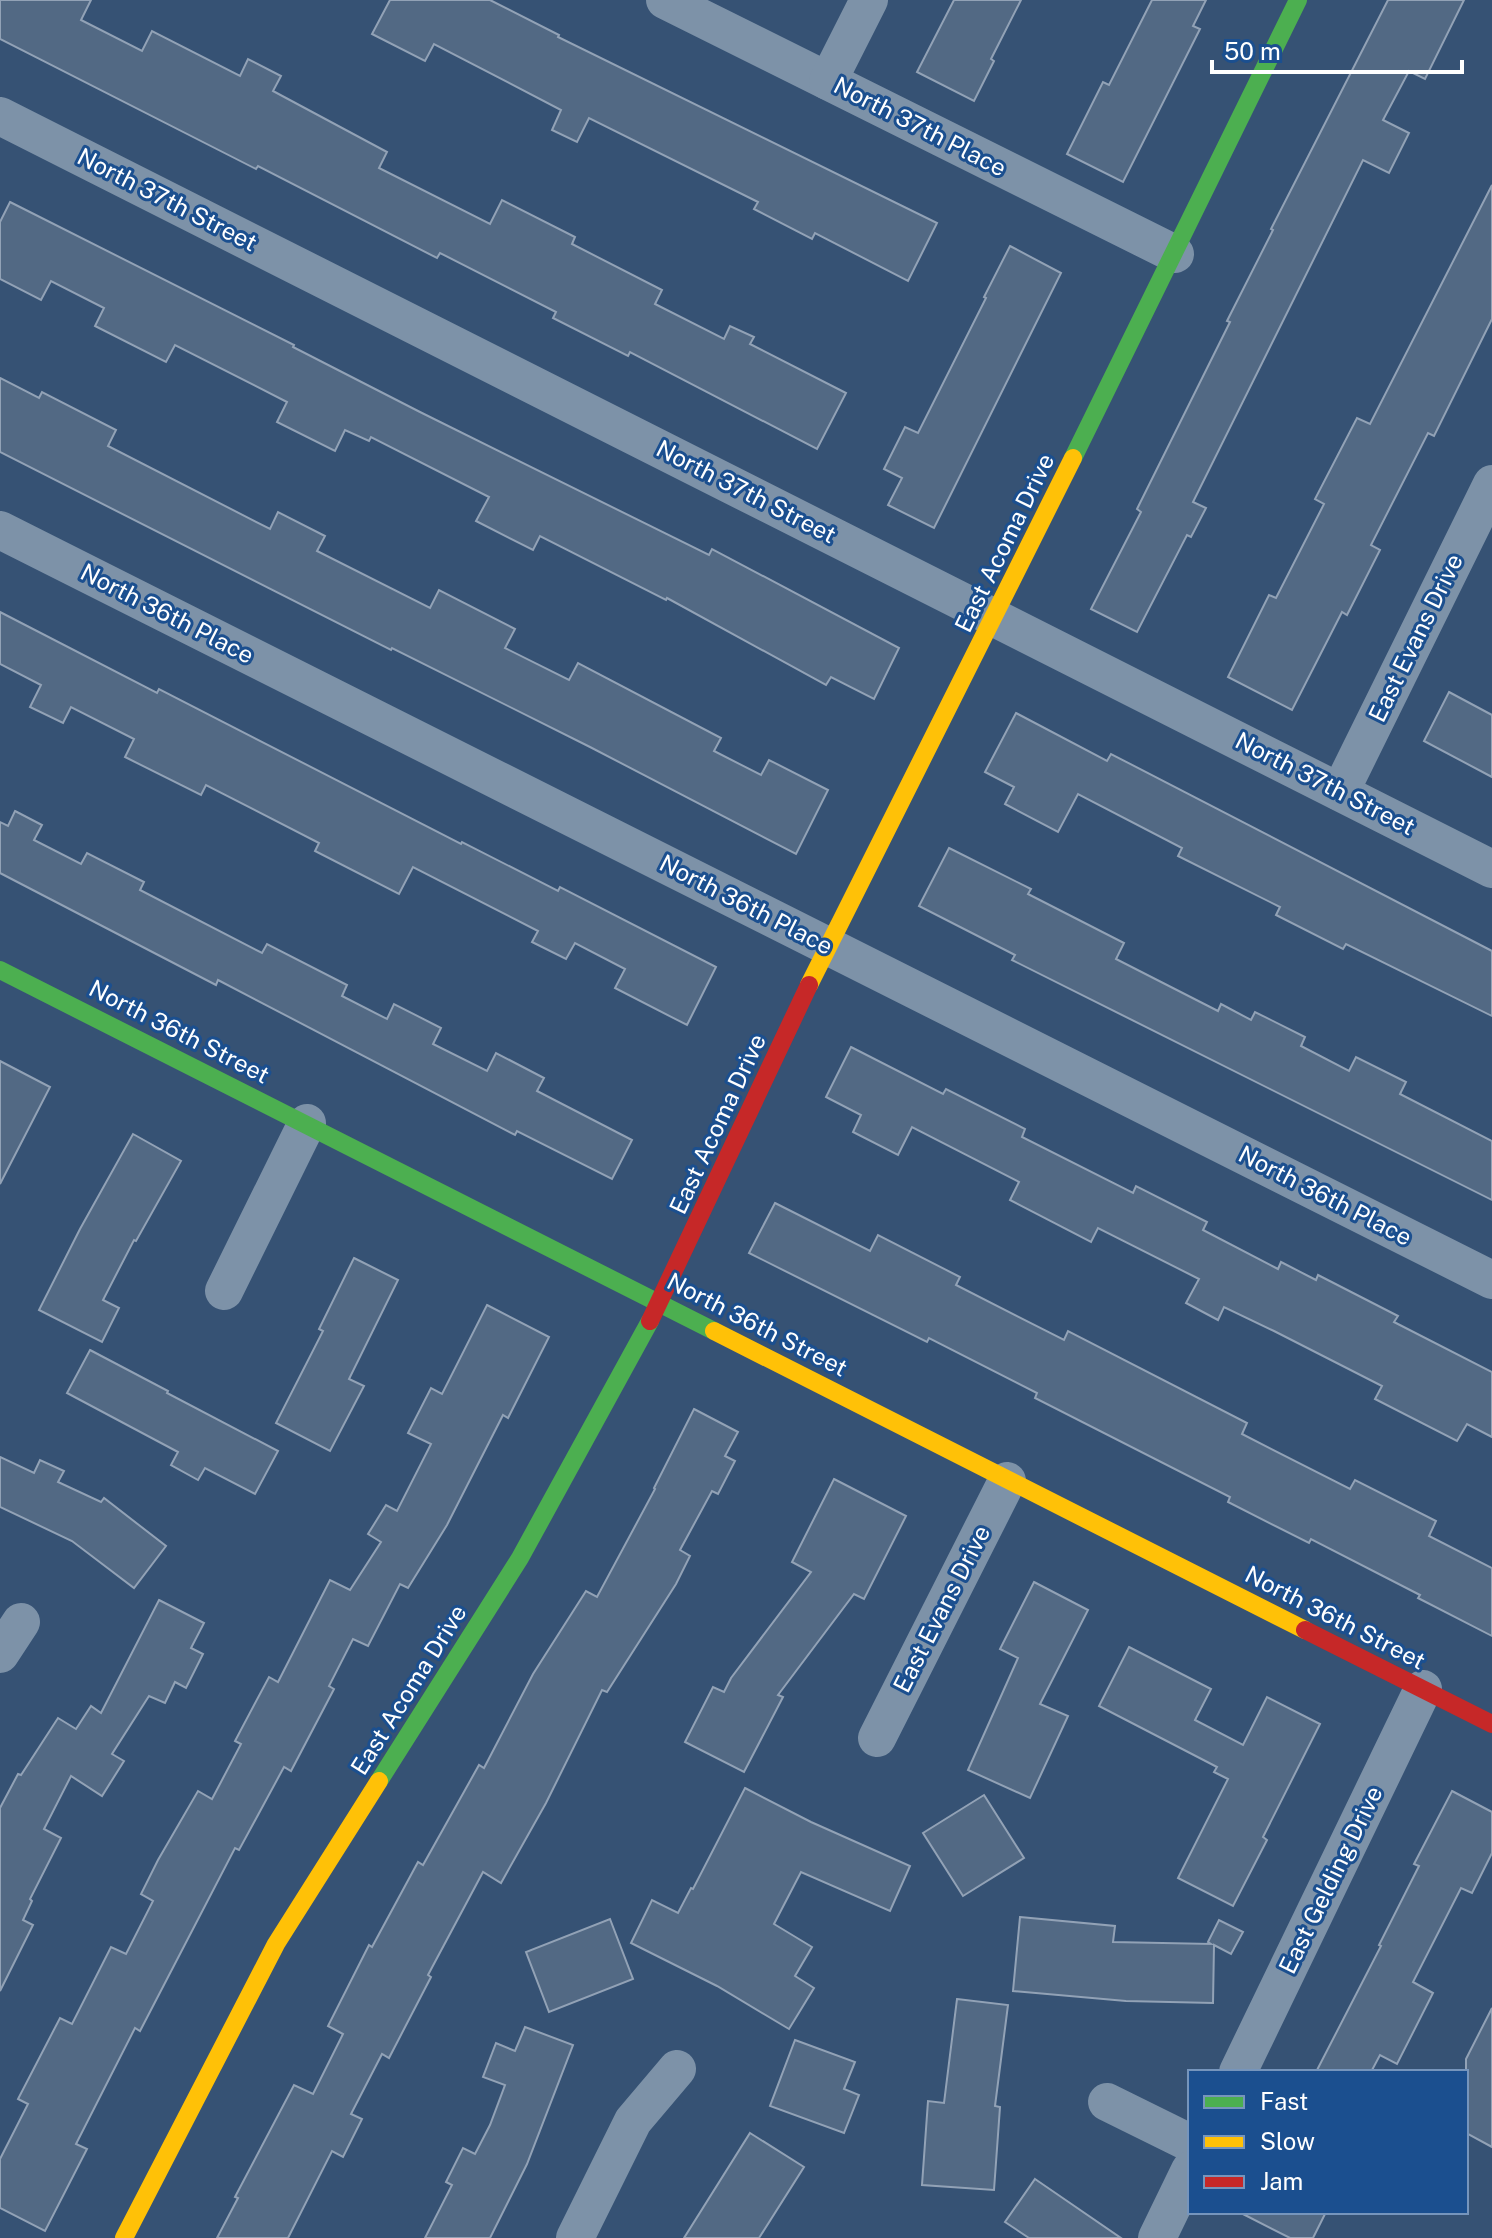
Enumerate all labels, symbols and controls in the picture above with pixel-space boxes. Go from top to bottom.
scale bar [1212,24,1462,74]
text: 50 m [1224,37,1281,65]
street label: North 37th Place [829,71,1011,182]
street label: North 37th Street [73,142,262,256]
street label: North 37th Street [652,434,841,548]
street label: East Acoma Drive [949,449,1060,637]
street label: East Evans Drive [1362,549,1468,726]
street label: North 36th Place [76,557,259,669]
street label: North 37th Street [1231,726,1420,840]
street label: North 36th Place [655,848,838,960]
street label: North 36th Street [85,974,274,1089]
street label: East Acoma Drive [663,1029,771,1218]
street label: North 36th Place [1234,1139,1417,1251]
street label: North 36th Street [663,1267,852,1382]
street label: East Evans Drive [887,1520,995,1697]
street label: North 36th Street [1241,1560,1430,1675]
street label: East Acoma Drive [344,1599,472,1780]
street label: East Gelding Drive [1272,1781,1388,1978]
legend [1188,2070,1468,2214]
text: Fast [1260,2087,1308,2115]
text: Slow [1260,2127,1315,2155]
text: Jam [1260,2167,1303,2195]

